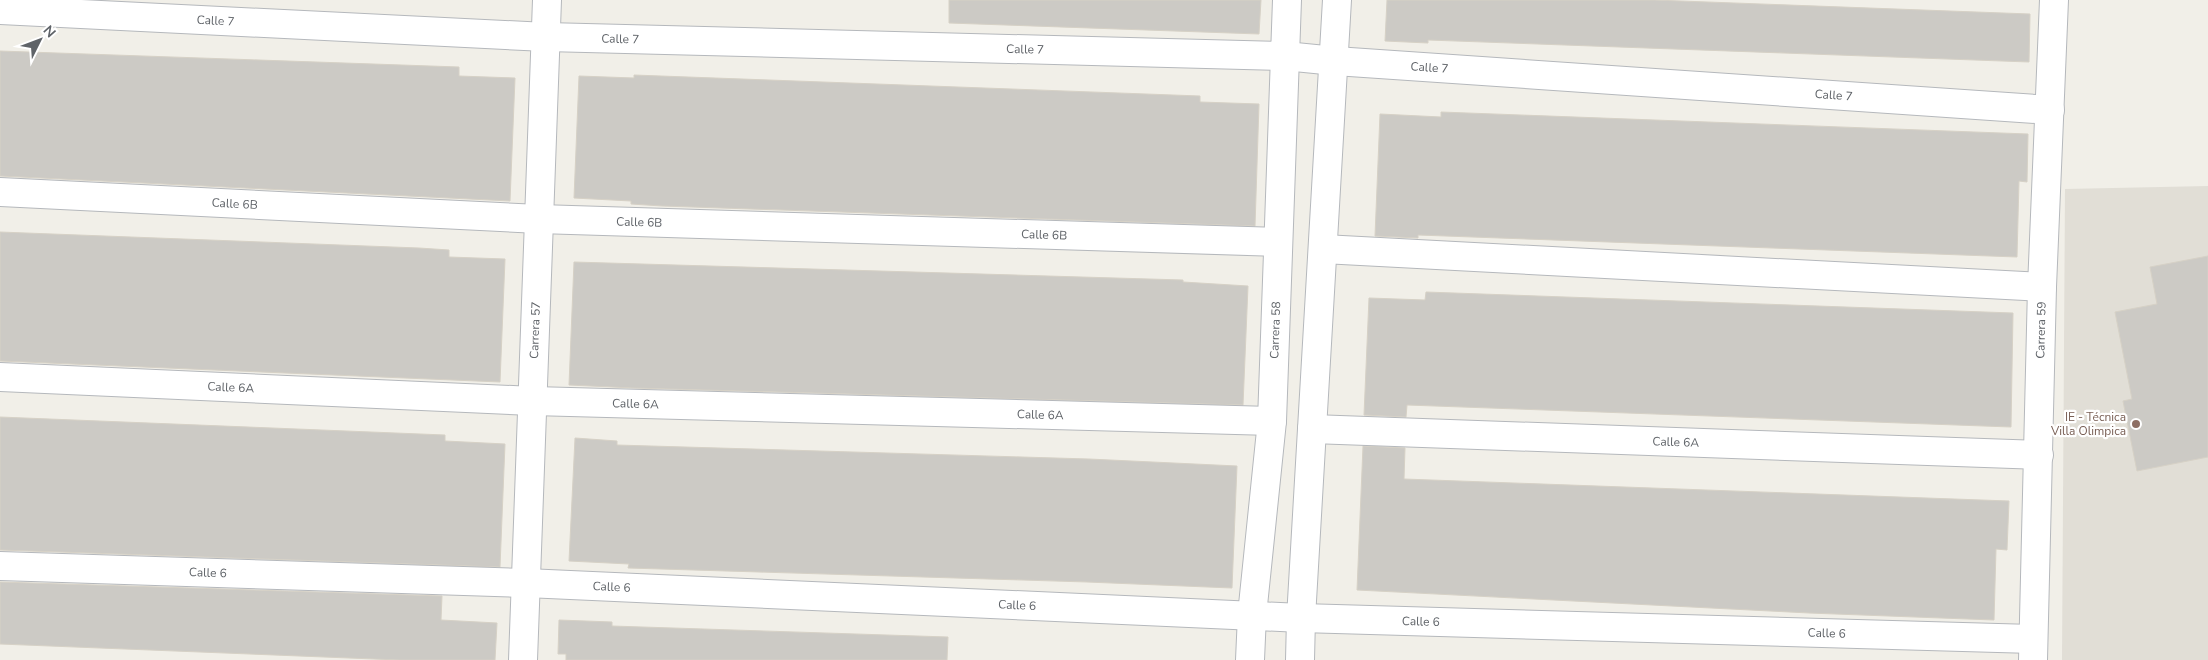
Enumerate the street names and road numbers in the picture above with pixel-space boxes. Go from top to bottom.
street label: Calle 7 [196,12,235,30]
street label: Calle 7 [601,30,640,47]
street label: Calle 7 [1006,41,1044,58]
street label: Calle 7 [1410,58,1449,77]
street label: Calle 7 [1814,86,1853,104]
street label: Calle 6B [211,195,258,213]
street label: Calle 6B [616,213,663,231]
street label: Calle 6B [1021,226,1067,243]
street label: Carrera 57 [526,301,544,359]
street label: Carrera 58 [1266,301,1284,359]
street label: Carrera 59 [2032,301,2050,359]
street label: Calle 6A [207,378,255,396]
street label: Calle 6A [612,395,659,412]
street label: Calle 6A [1017,406,1064,423]
street label: Calle 6A [1652,433,1700,451]
street label: Calle 6 [189,564,227,581]
street label: Calle 6 [592,578,631,596]
street label: Calle 6 [998,596,1037,614]
street label: Calle 6 [1402,613,1440,630]
street label: Calle 6 [1807,625,1846,642]

